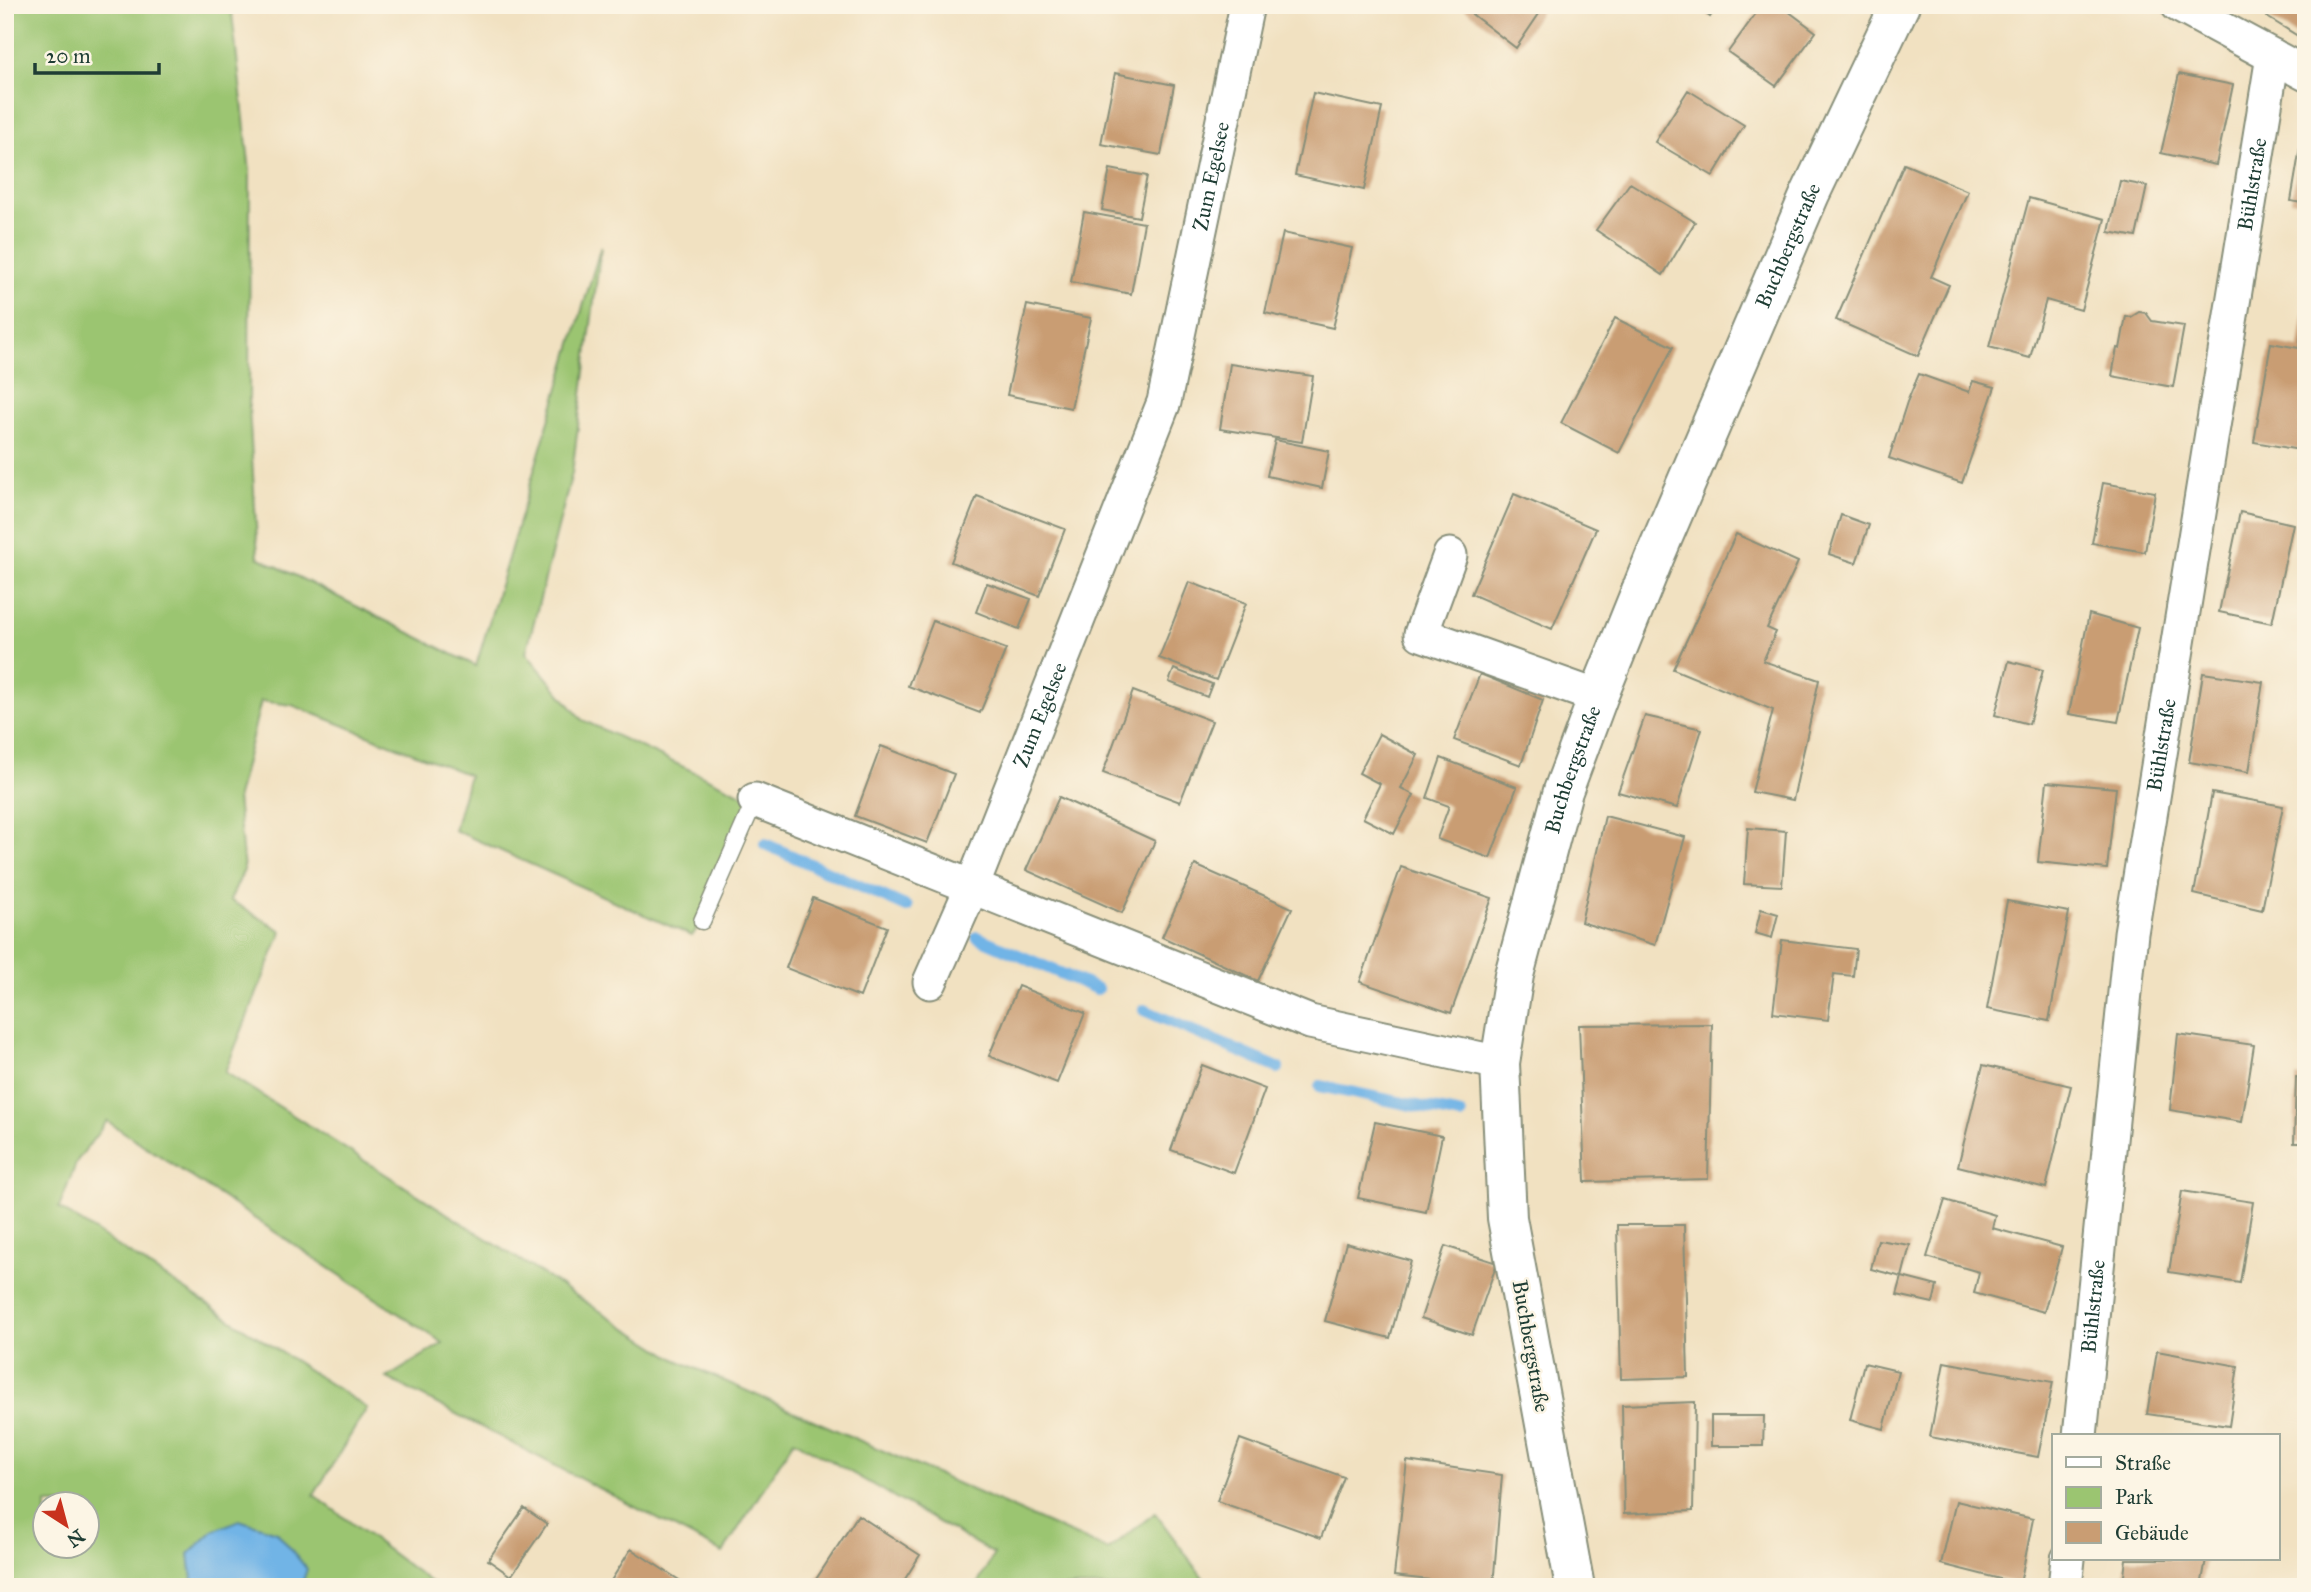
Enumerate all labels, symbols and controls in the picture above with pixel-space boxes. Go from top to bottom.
scale bar [35,32,159,76]
text: 20 m [46,43,91,69]
street label: Zum Egelsee [1187,119,1235,233]
street label: Bühlstraße [2232,136,2273,233]
street label: Buchbergstraße [1750,178,1826,312]
street label: Zum Egelsee [1008,658,1073,771]
street label: Bühlstraße [2141,696,2182,793]
street label: Buchbergstraße [1539,702,1607,837]
street label: Bühlstraße [2075,1258,2111,1355]
street label: Buchbergstraße [1507,1278,1555,1414]
legend [2052,1434,2280,1560]
text: Straße [2115,1450,2171,1476]
text: Park [2115,1484,2153,1510]
north arrow [32,1490,102,1560]
text: Gebäude [2115,1520,2189,1546]
text: N [62,1524,89,1552]

